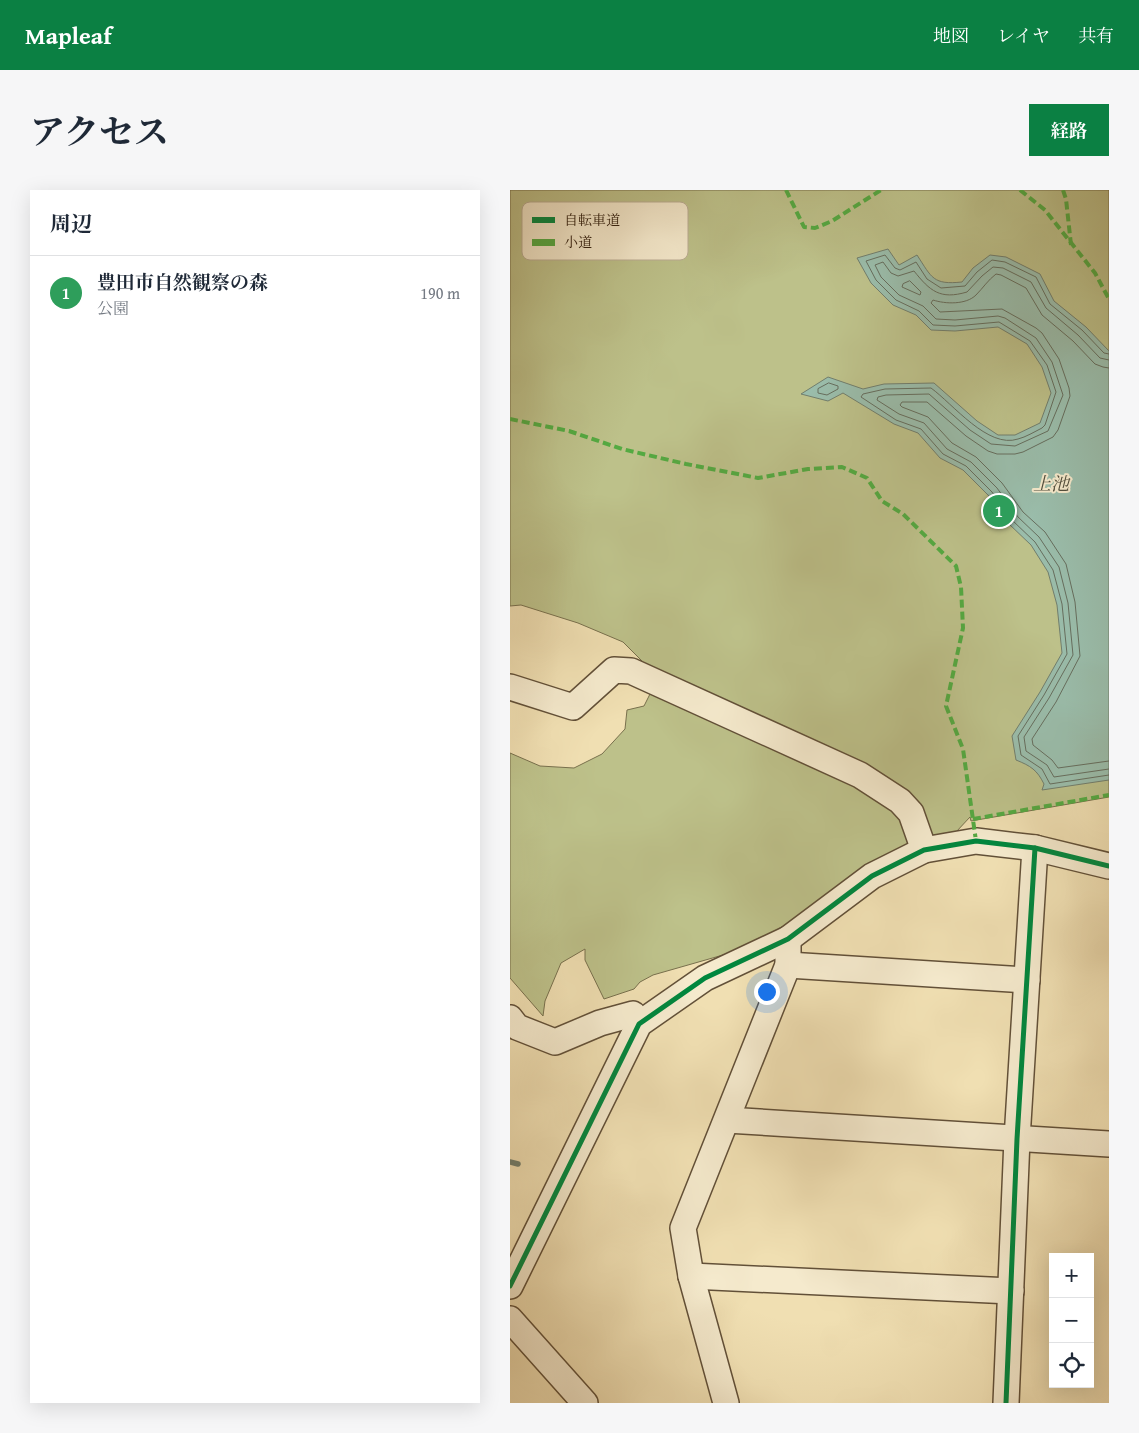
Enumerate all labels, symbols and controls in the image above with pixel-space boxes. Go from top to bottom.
text: Mapleaf [25,18,112,53]
text: 地図 [933,22,969,49]
text: レイヤ [997,22,1050,49]
text: 共有 [1078,22,1114,49]
button: 経路 [1029,104,1109,156]
text: アクセス [30,106,169,157]
legend [522,202,688,260]
text: 周辺 [50,208,92,239]
text: 自転車道 [564,210,620,230]
text: 小道 [564,232,592,252]
text: 豊田市自然観察の森 [97,268,268,296]
text: 1 [62,281,70,305]
text: 190 m [420,281,460,305]
text: 公園 [97,296,129,320]
water label: 上池 [1033,470,1071,497]
pin: 1 [983,492,1015,530]
your location [754,979,780,1005]
map controls [1049,1253,1094,1388]
button: + [1049,1253,1094,1298]
button: − [1049,1298,1094,1343]
button: locate [1049,1343,1094,1388]

